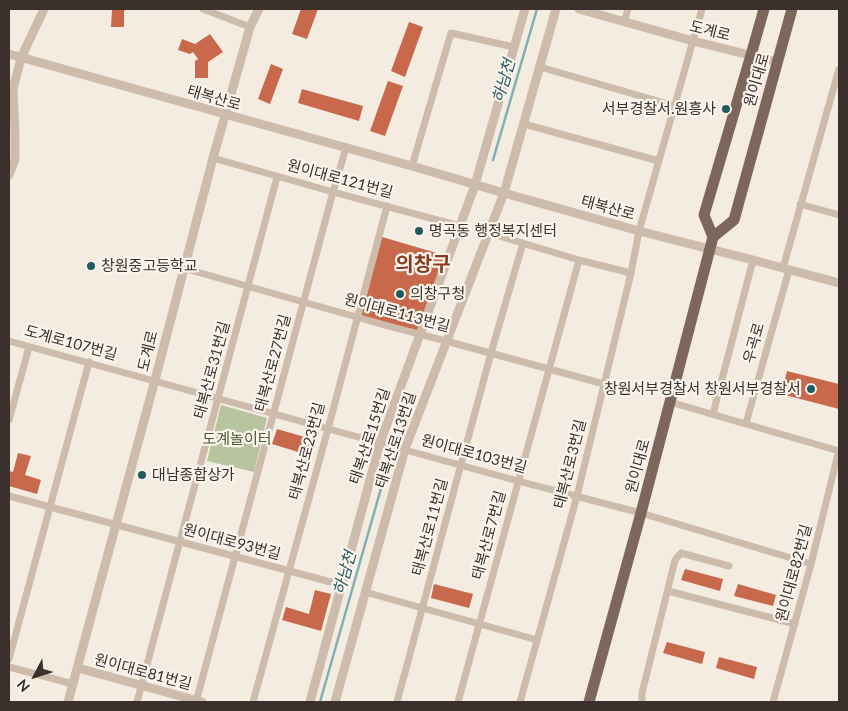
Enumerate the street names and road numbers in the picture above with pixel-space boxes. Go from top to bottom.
street label: 도계로 [688,17,732,45]
street label: 원이대로 [741,51,773,109]
street label: 태복산로 [185,82,243,114]
street label: 원이대로121번길 [285,156,395,202]
street label: 태복산로 [579,192,637,224]
street label: 원이대로113번길 [342,290,452,336]
street label: 태복산로27번길 [251,312,295,414]
street label: 태복산로31번길 [190,319,234,421]
street label: 우곡로 [740,321,768,365]
street label: 도계로107번길 [23,322,119,364]
street label: 도계로 [134,329,162,373]
street label: 태복산로15번길 [346,386,394,486]
street label: 태복산로13번길 [372,390,420,490]
street label: 태복산로23번길 [285,400,329,502]
street label: 태복산로3번길 [550,417,590,511]
street label: 원이대로103번길 [419,431,529,477]
street label: 원이대로 [622,437,654,495]
street label: 태복산로11번길 [408,476,452,578]
street label: 태복산로7번길 [468,488,510,582]
street label: 원이대로93번길 [181,520,283,564]
street label: 원이대로82번길 [772,522,816,624]
street label: 원이대로81번길 [92,650,194,694]

